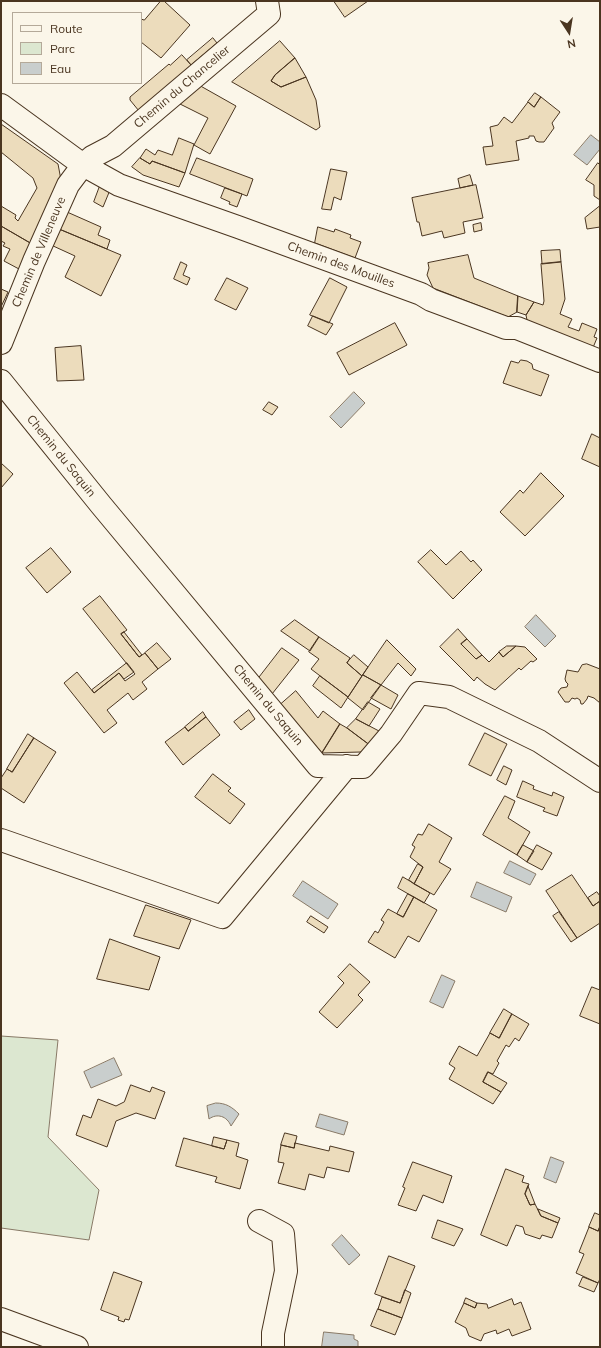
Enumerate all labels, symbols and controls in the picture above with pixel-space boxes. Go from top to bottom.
legend [12,12,142,84]
north arrow [549,12,589,52]
text: Route [50,21,83,36]
text: N [566,36,577,51]
text: Parc [50,41,75,56]
street label: Chemin du Chancelier [131,43,233,131]
text: Eau [50,61,71,76]
street label: Chemin de Villeneuve [9,194,69,310]
street label: Chemin des Mouilles [285,239,397,291]
street label: Chemin du Saquin [24,412,98,500]
street label: Chemin du Saquin [230,662,306,748]

